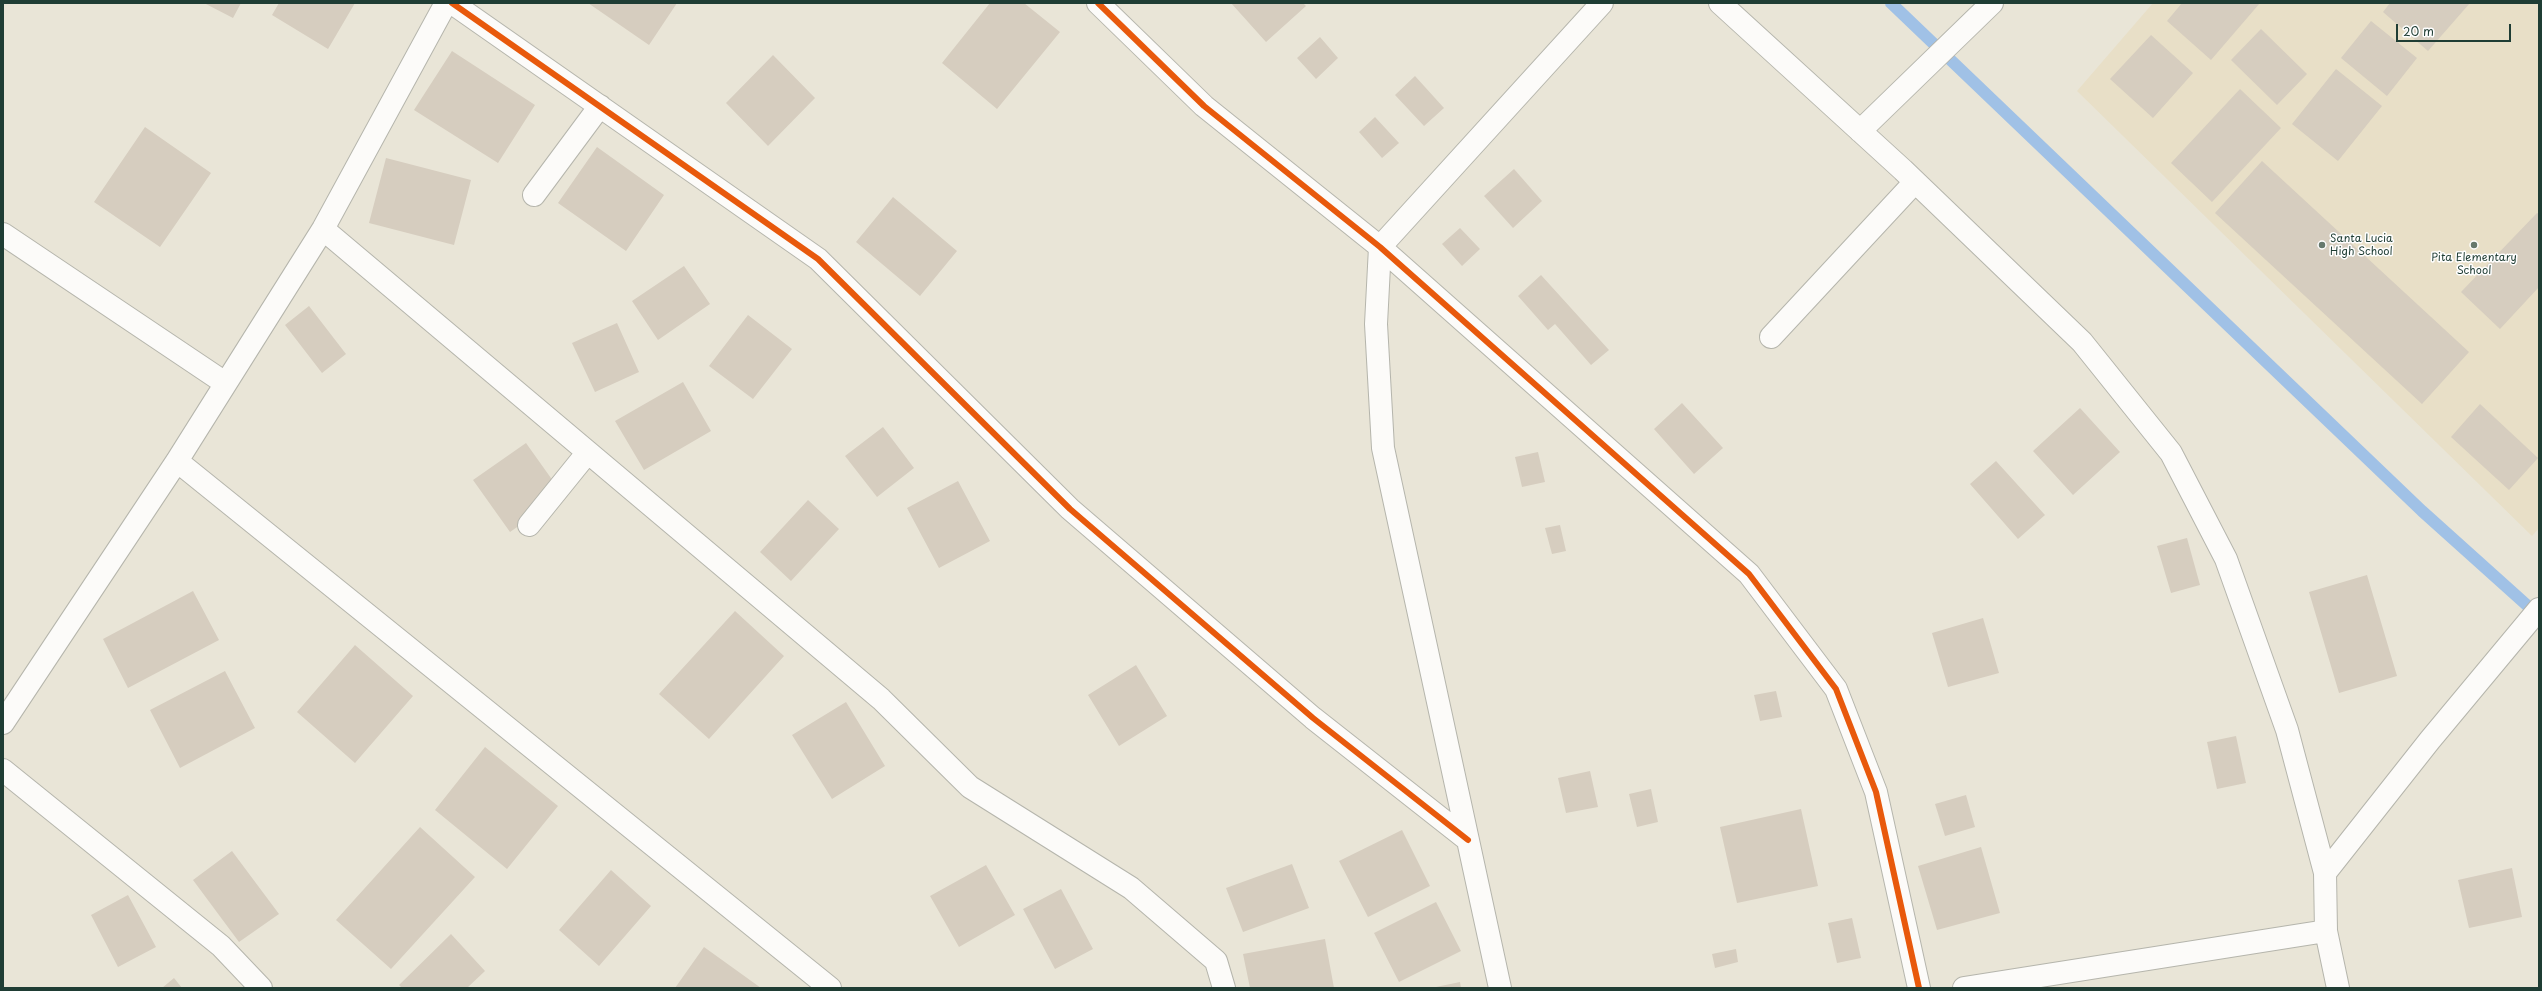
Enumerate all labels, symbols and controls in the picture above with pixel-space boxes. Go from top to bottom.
scale bar [2398,16,2513,42]
text: 20 m [2403,22,2434,40]
place label: Santa Lucia High School [2330,232,2393,258]
marker: Santa Lucia High School [2317,240,2327,250]
marker: Pita Elementary School [2469,240,2479,250]
place label: Pita Elementary School [2431,251,2517,277]

